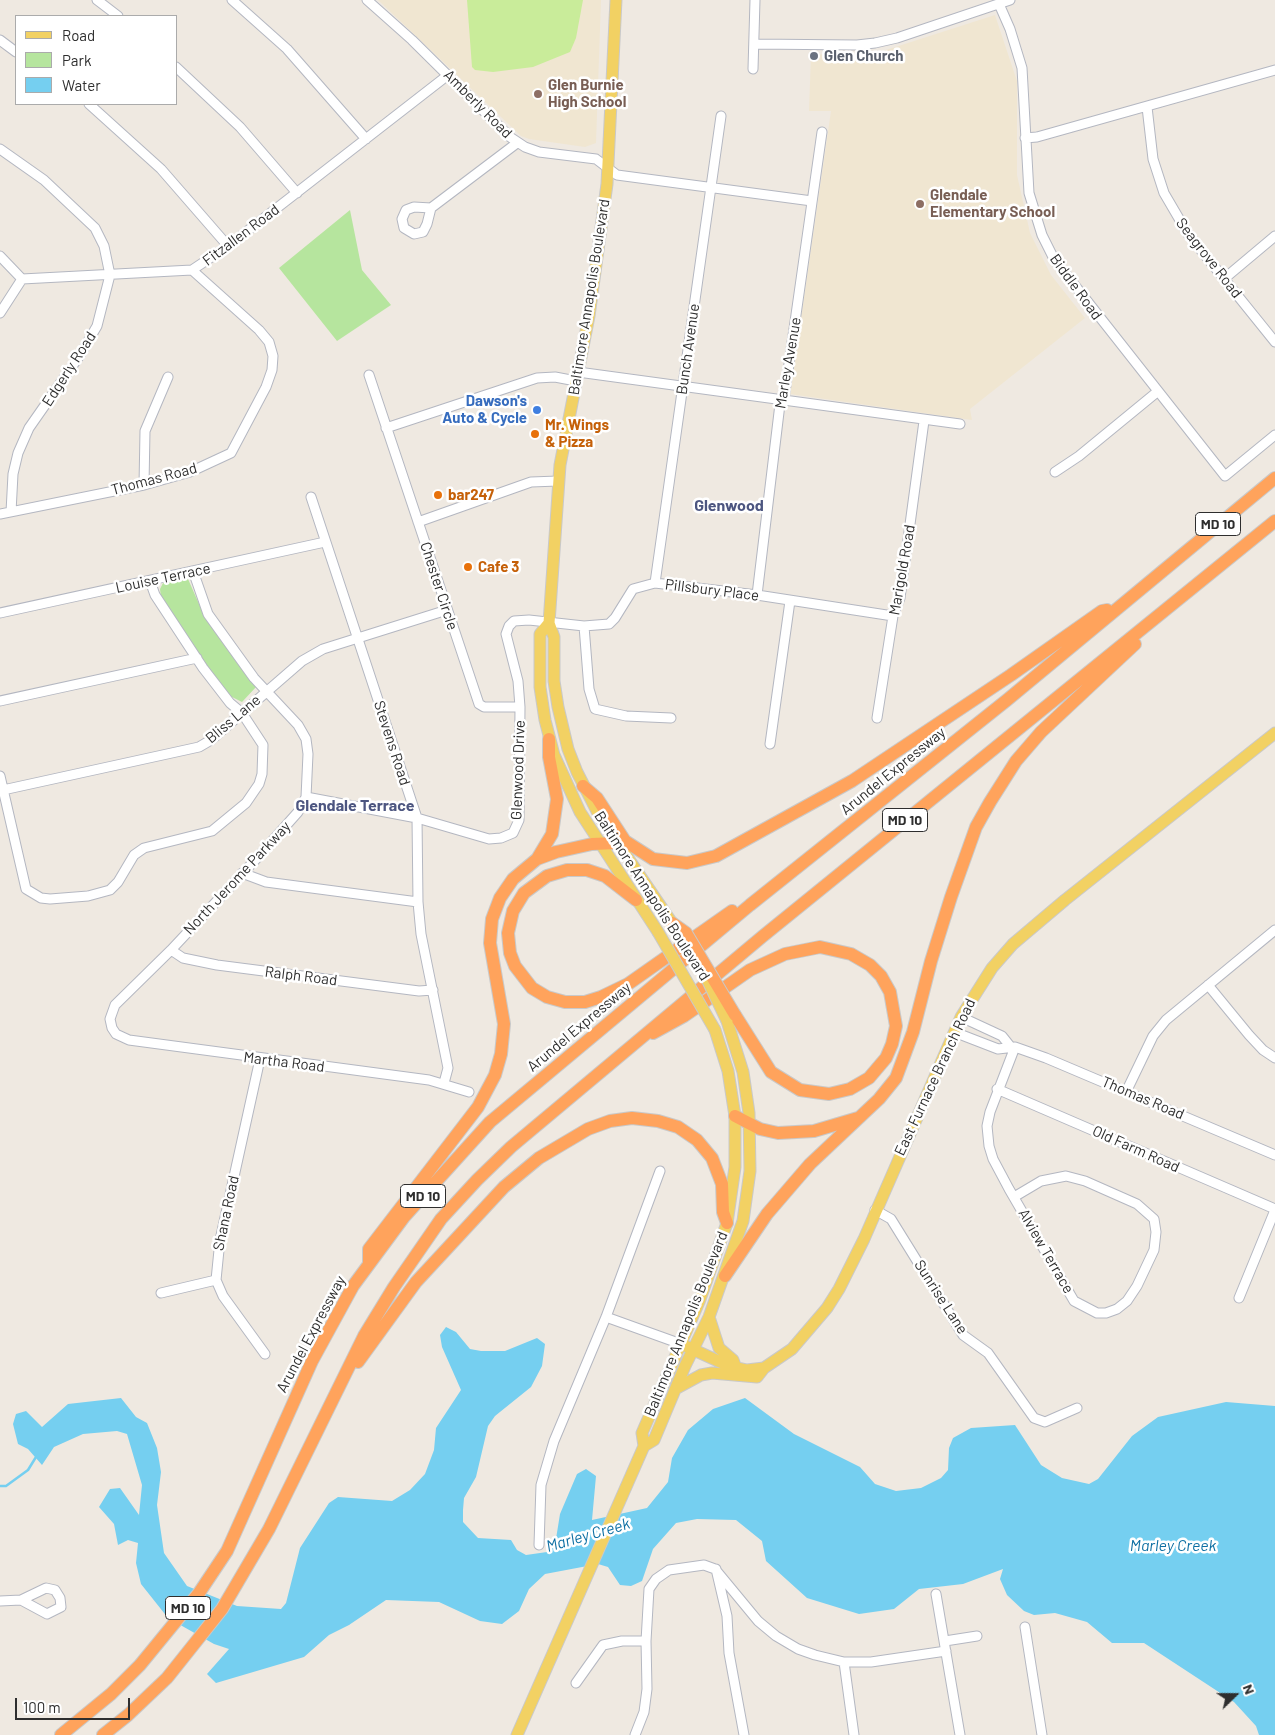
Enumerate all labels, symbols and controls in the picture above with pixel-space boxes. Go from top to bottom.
legend [15,15,178,105]
text: Road [62,26,95,44]
place label: Glen Church [824,47,904,65]
marker: Glen Church [808,50,820,62]
text: Park [62,51,91,69]
street label: Amberly Road [440,66,516,142]
text: Water [62,76,101,94]
place label: Glen Burnie High School [548,76,626,111]
marker: Glen Burnie High School [532,88,544,100]
place label: Glendale Elementary School [930,186,1055,221]
street label: Baltimore Annapolis Boulevard [565,198,613,396]
marker: Glendale Elementary School [914,198,926,210]
street label: Fitzallen Road [199,200,283,270]
street label: Seagrove Road [1172,214,1246,302]
street label: Biddle Road [1046,250,1106,324]
street label: Bunch Avenue [673,302,703,396]
street label: Marley Avenue [771,316,805,410]
street label: Edgerly Road [38,328,100,410]
place label: Dawson's Auto & Cycle [442,392,527,427]
marker: Dawson's Auto & Cycle [531,404,543,416]
place label: Mr. Wings & Pizza [545,416,609,451]
marker: Mr. Wings & Pizza [529,428,541,440]
street label: Thomas Road [109,459,199,499]
place label: bar247 [448,486,494,504]
marker: bar247 [432,489,444,501]
district label: Glenwood [694,496,764,516]
road number: MD 10 [1196,512,1240,536]
street label: Marigold Road [885,523,919,617]
street label: Chester Circle [416,540,462,632]
place label: Cafe 3 [478,558,519,576]
street label: Louise Terrace [114,559,212,597]
marker: Cafe 3 [462,561,474,573]
street label: Pillsbury Place [664,575,760,605]
street label: Bliss Lane [202,691,264,747]
street label: Stevens Road [370,698,414,788]
street label: Glenwood Drive [507,720,529,820]
street label: Arundel Expressway [837,723,949,819]
district label: Glendale Terrace [295,796,415,816]
street label: Baltimore Annapolis Boulevard [590,808,714,984]
road number: MD 10 [882,808,928,832]
street label: North Jerome Parkway [180,818,294,938]
street label: Ralph Road [264,963,338,989]
street label: Arundel Expressway [523,978,635,1076]
street label: East Furnace Branch Road [891,996,979,1158]
street label: Martha Road [242,1048,326,1076]
street label: Thomas Road [1099,1072,1187,1124]
street label: Old Farm Road [1090,1122,1182,1176]
street label: Shana Road [209,1174,243,1252]
road number: MD 10 [400,1184,446,1208]
street label: Alview Terrace [1014,1205,1078,1297]
street label: Baltimore Annapolis Boulevard [640,1229,732,1419]
street label: Sunrise Lane [910,1257,972,1337]
street label: Arundel Expressway [273,1272,349,1396]
water label: Marley Creek [544,1514,632,1556]
water label: Marley Creek [1130,1536,1216,1556]
road number: MD 10 [166,1596,210,1620]
north arrow [1210,1670,1260,1720]
text: N [1240,1682,1259,1697]
scale bar [18,1688,132,1720]
text: 100 m [23,1698,61,1716]

